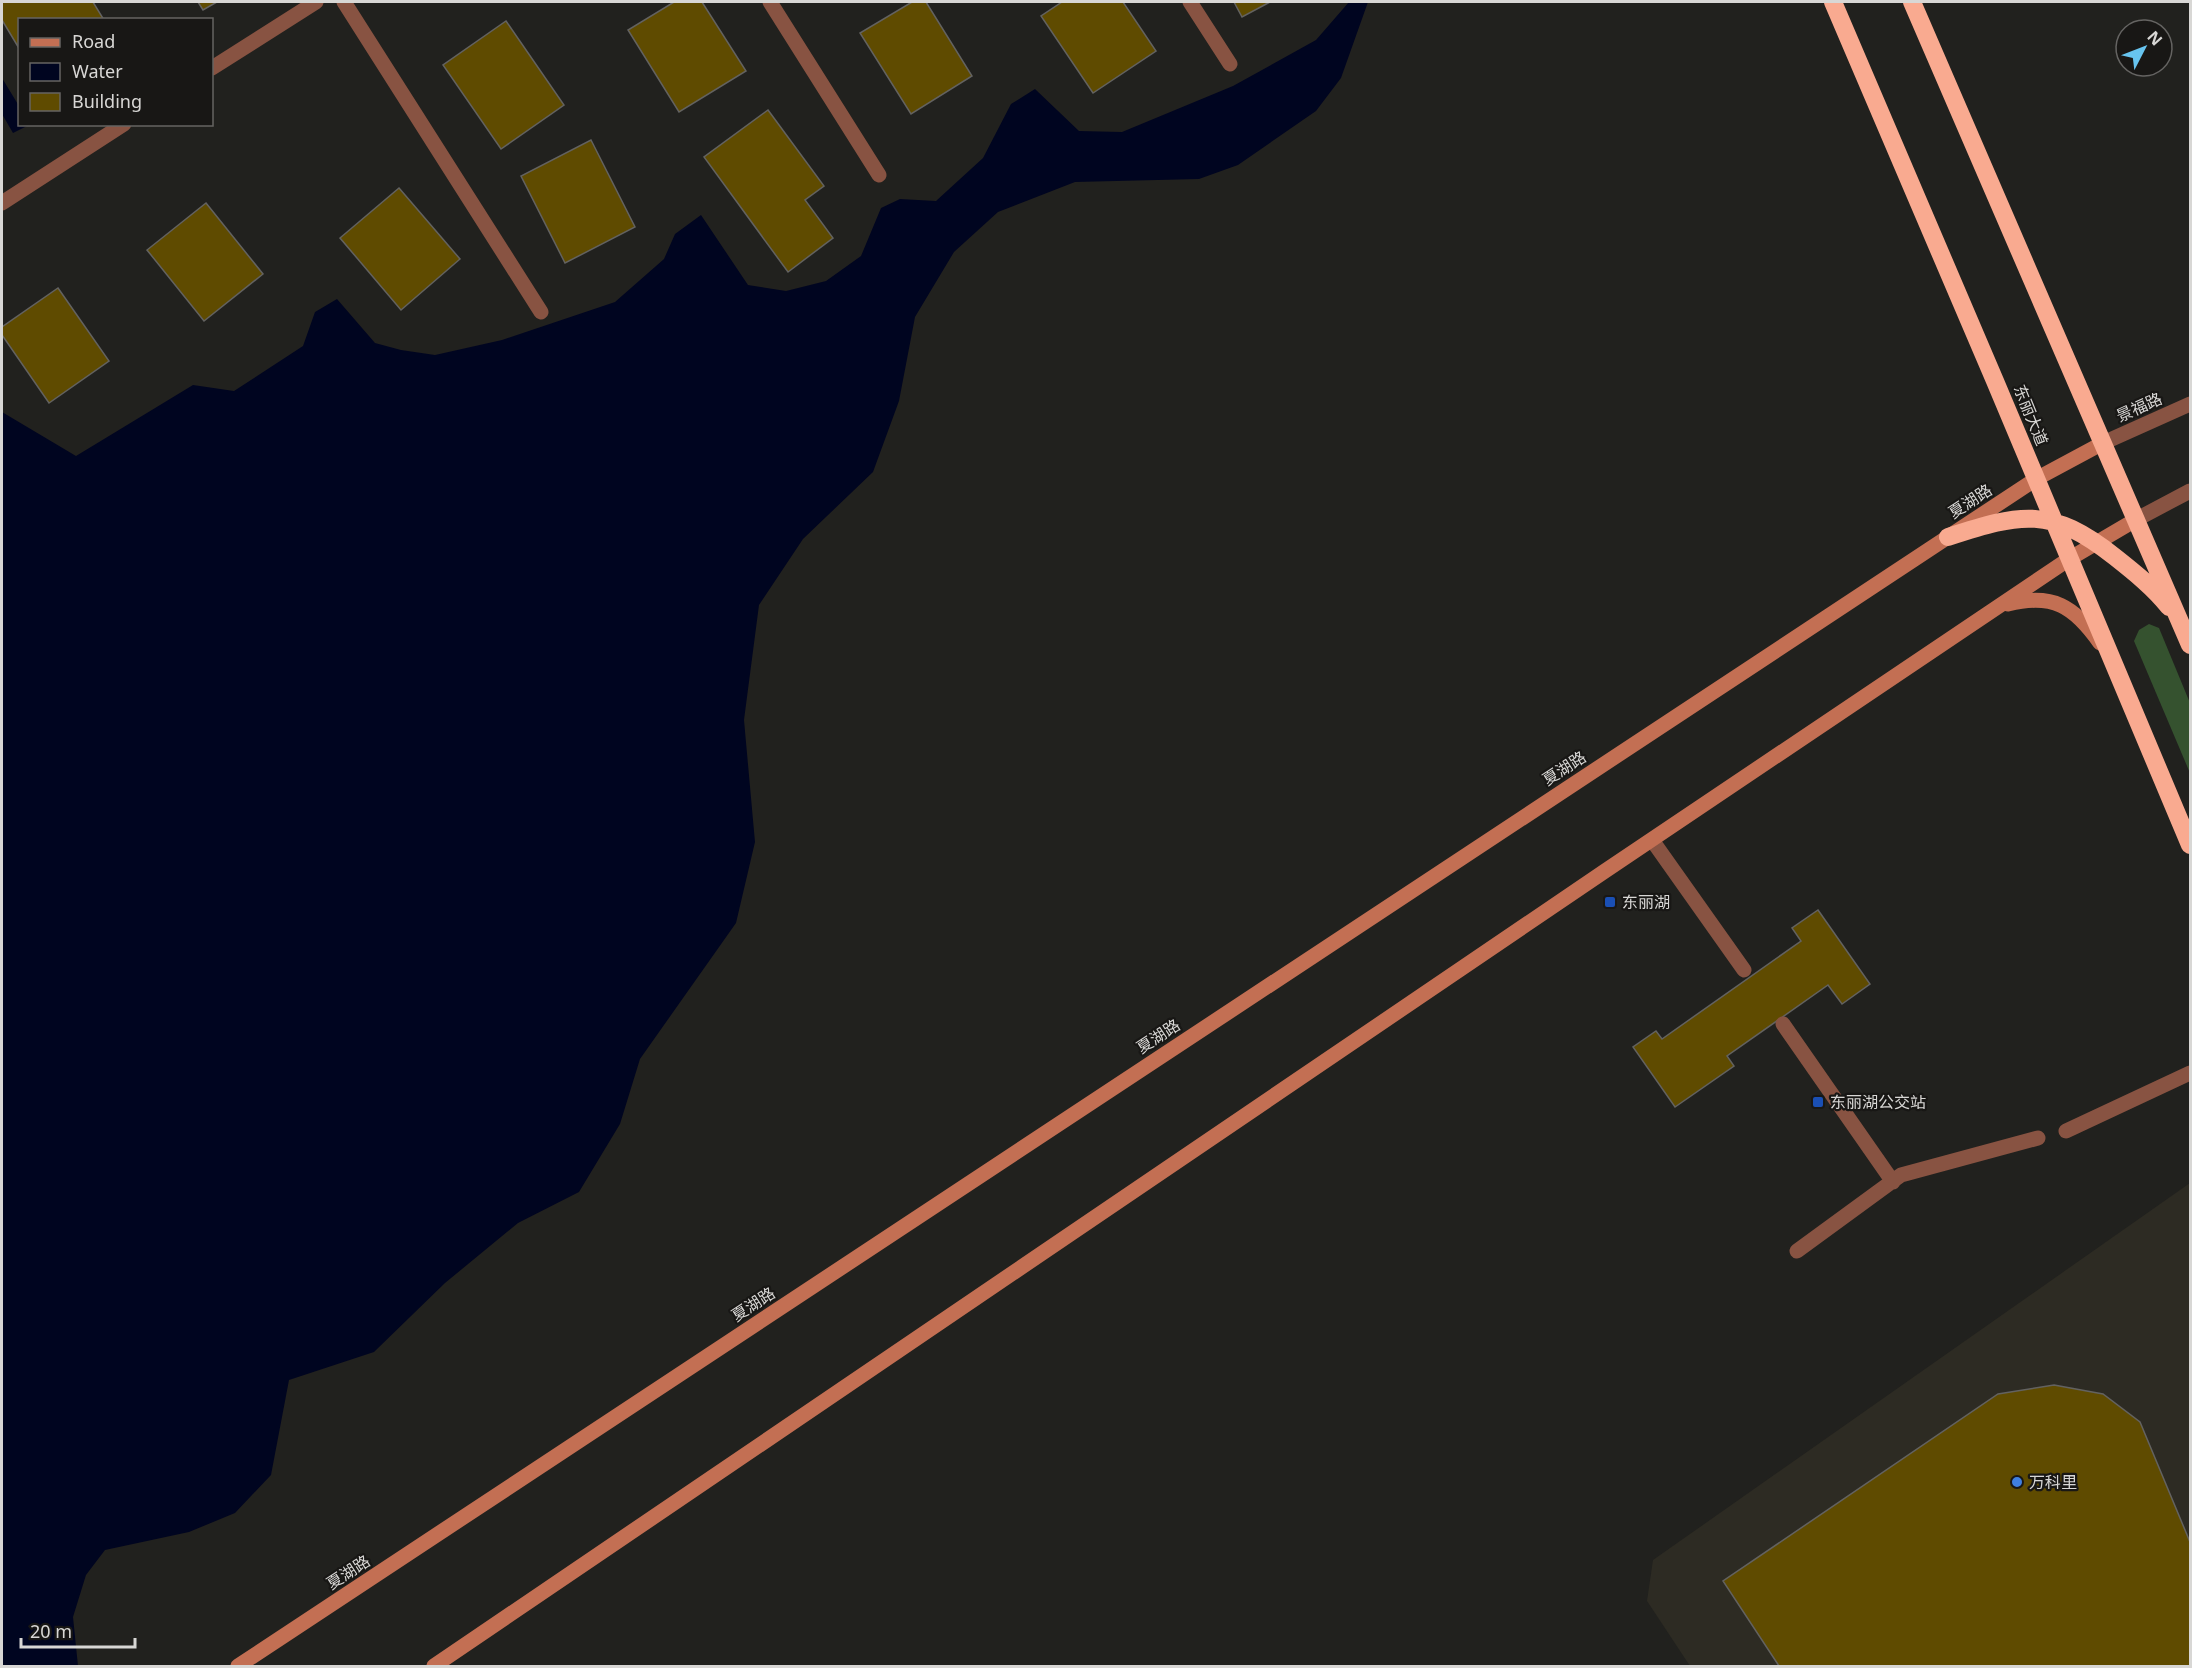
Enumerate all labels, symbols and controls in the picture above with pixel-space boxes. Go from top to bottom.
legend [18,18,213,126]
north arrow [2114,18,2174,78]
text: N [2143,26,2168,50]
text: Road [72,29,115,53]
text: Water [72,59,123,83]
text: Building [72,89,142,113]
street label: 东丽大道 [2009,381,2053,449]
street label: 景福路 [2113,387,2165,427]
street label: 夏湖路 [1944,479,1996,523]
street label: 夏湖路 [1538,746,1590,790]
place label: 东丽湖 [1622,891,1670,913]
marker: 东丽湖 [1603,895,1617,909]
street label: 夏湖路 [1132,1014,1184,1058]
place label: 东丽湖公交站 [1830,1091,1926,1113]
marker: 东丽湖公交站 [1811,1095,1825,1109]
street label: 夏湖路 [727,1282,779,1326]
place label: 万科里 [2029,1471,2077,1493]
marker: 万科里 [2010,1475,2024,1489]
street label: 夏湖路 [322,1550,374,1594]
scale bar [21,1611,135,1649]
text: 20 m [30,1619,72,1643]

